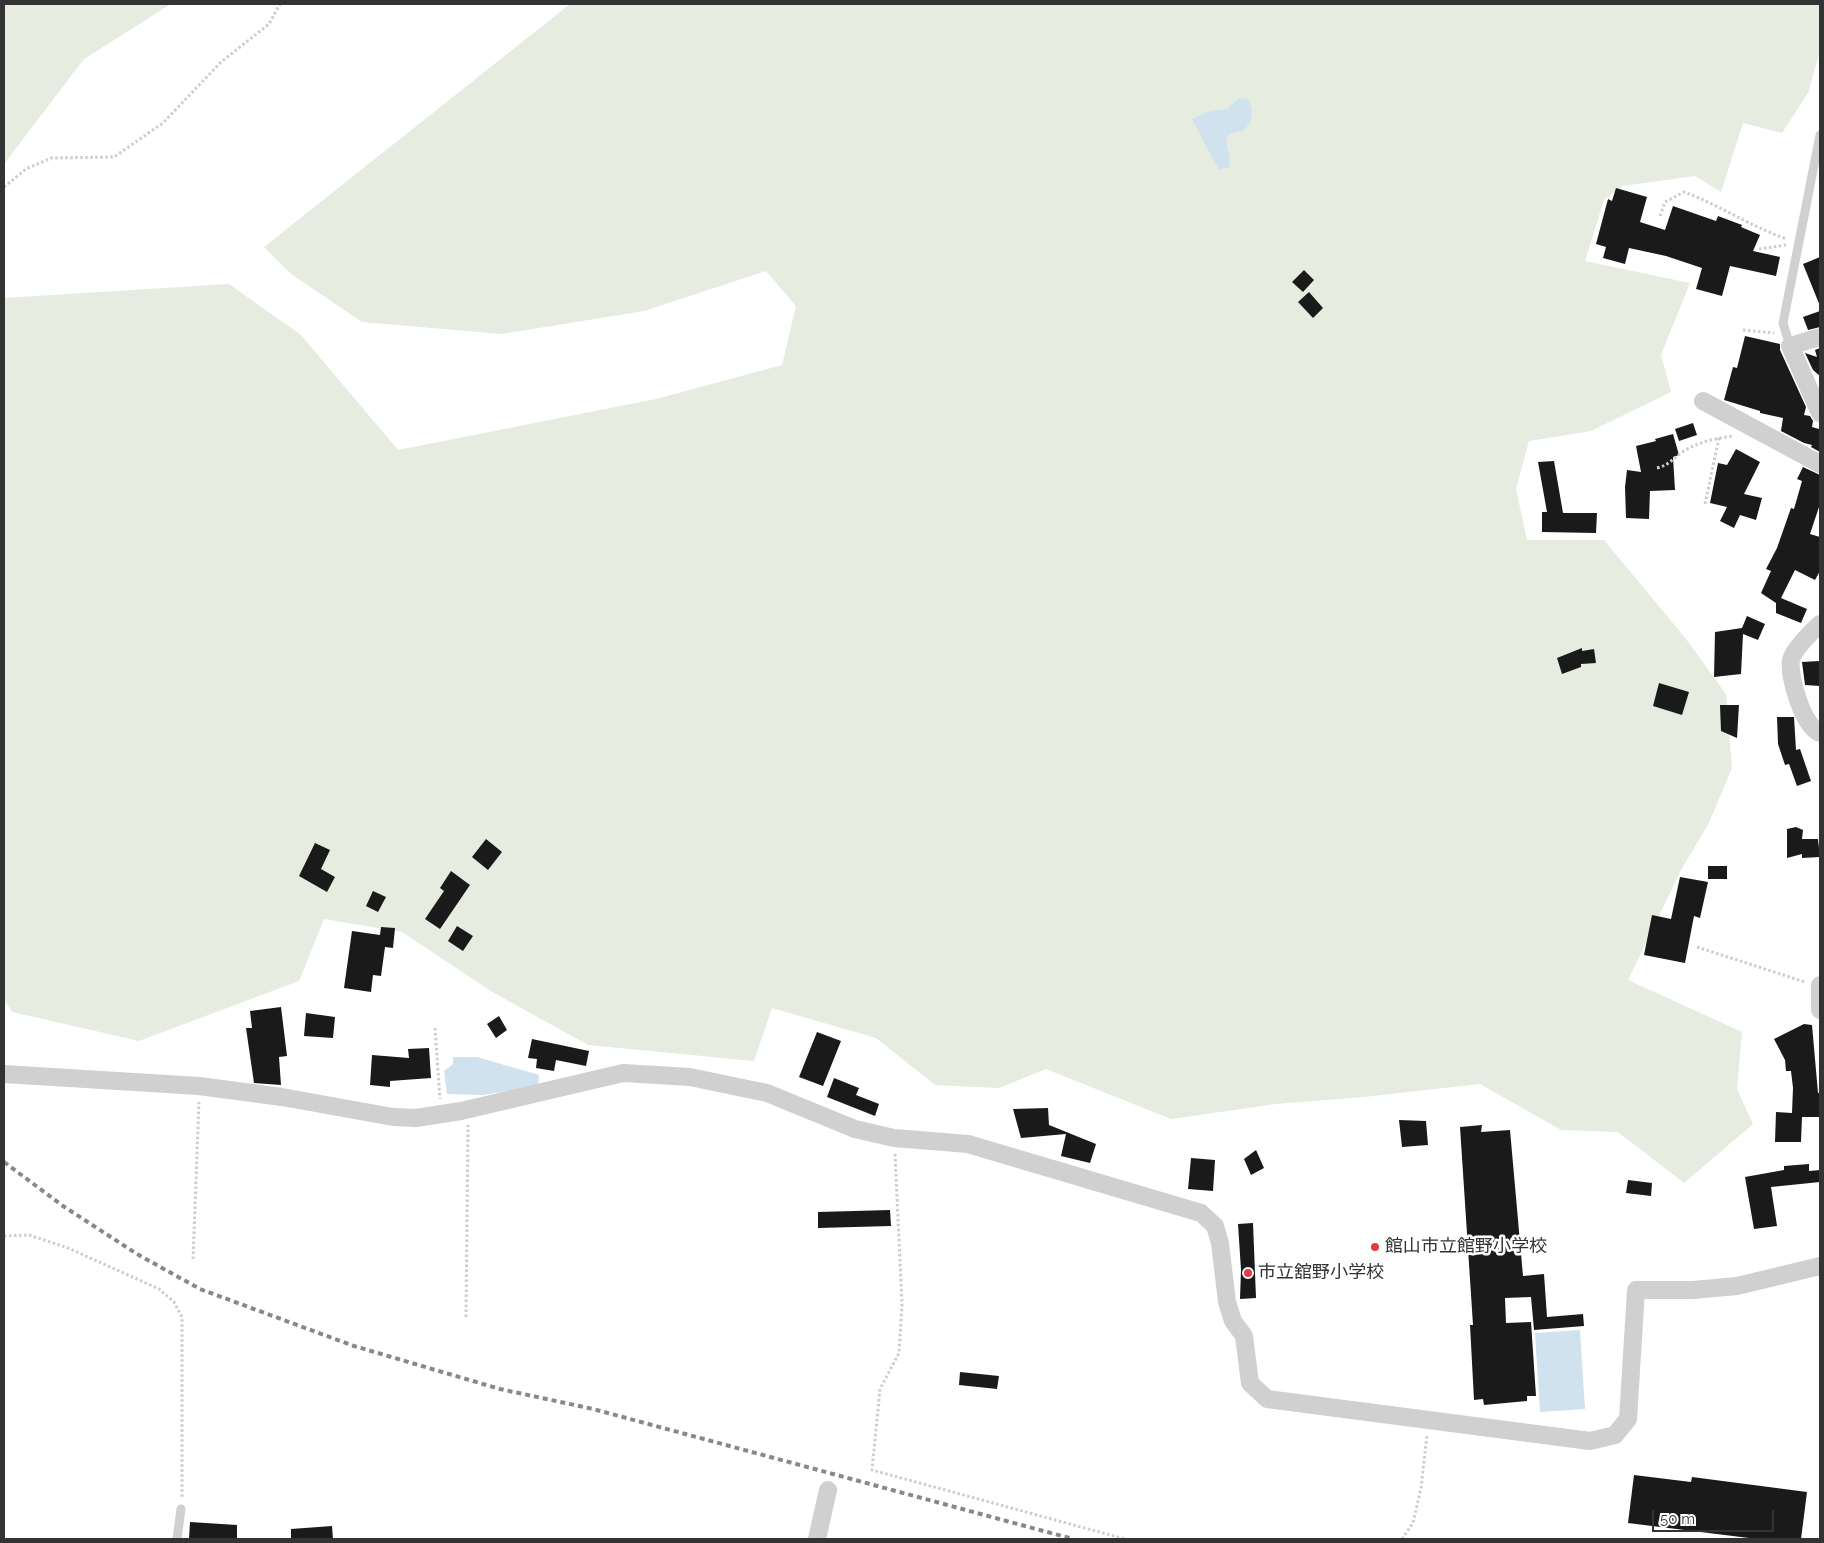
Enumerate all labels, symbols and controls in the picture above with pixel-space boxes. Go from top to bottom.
place label: 館山市立館野小学校 [1385,1236,1547,1258]
marker: 館山市立館野小学校 [1369,1241,1381,1253]
place label: 市立舘野小学校 [1258,1262,1384,1284]
marker: 市立舘野小学校 [1242,1267,1254,1279]
scale bar [1654,1500,1776,1532]
text: 50 m [1660,1510,1695,1528]

